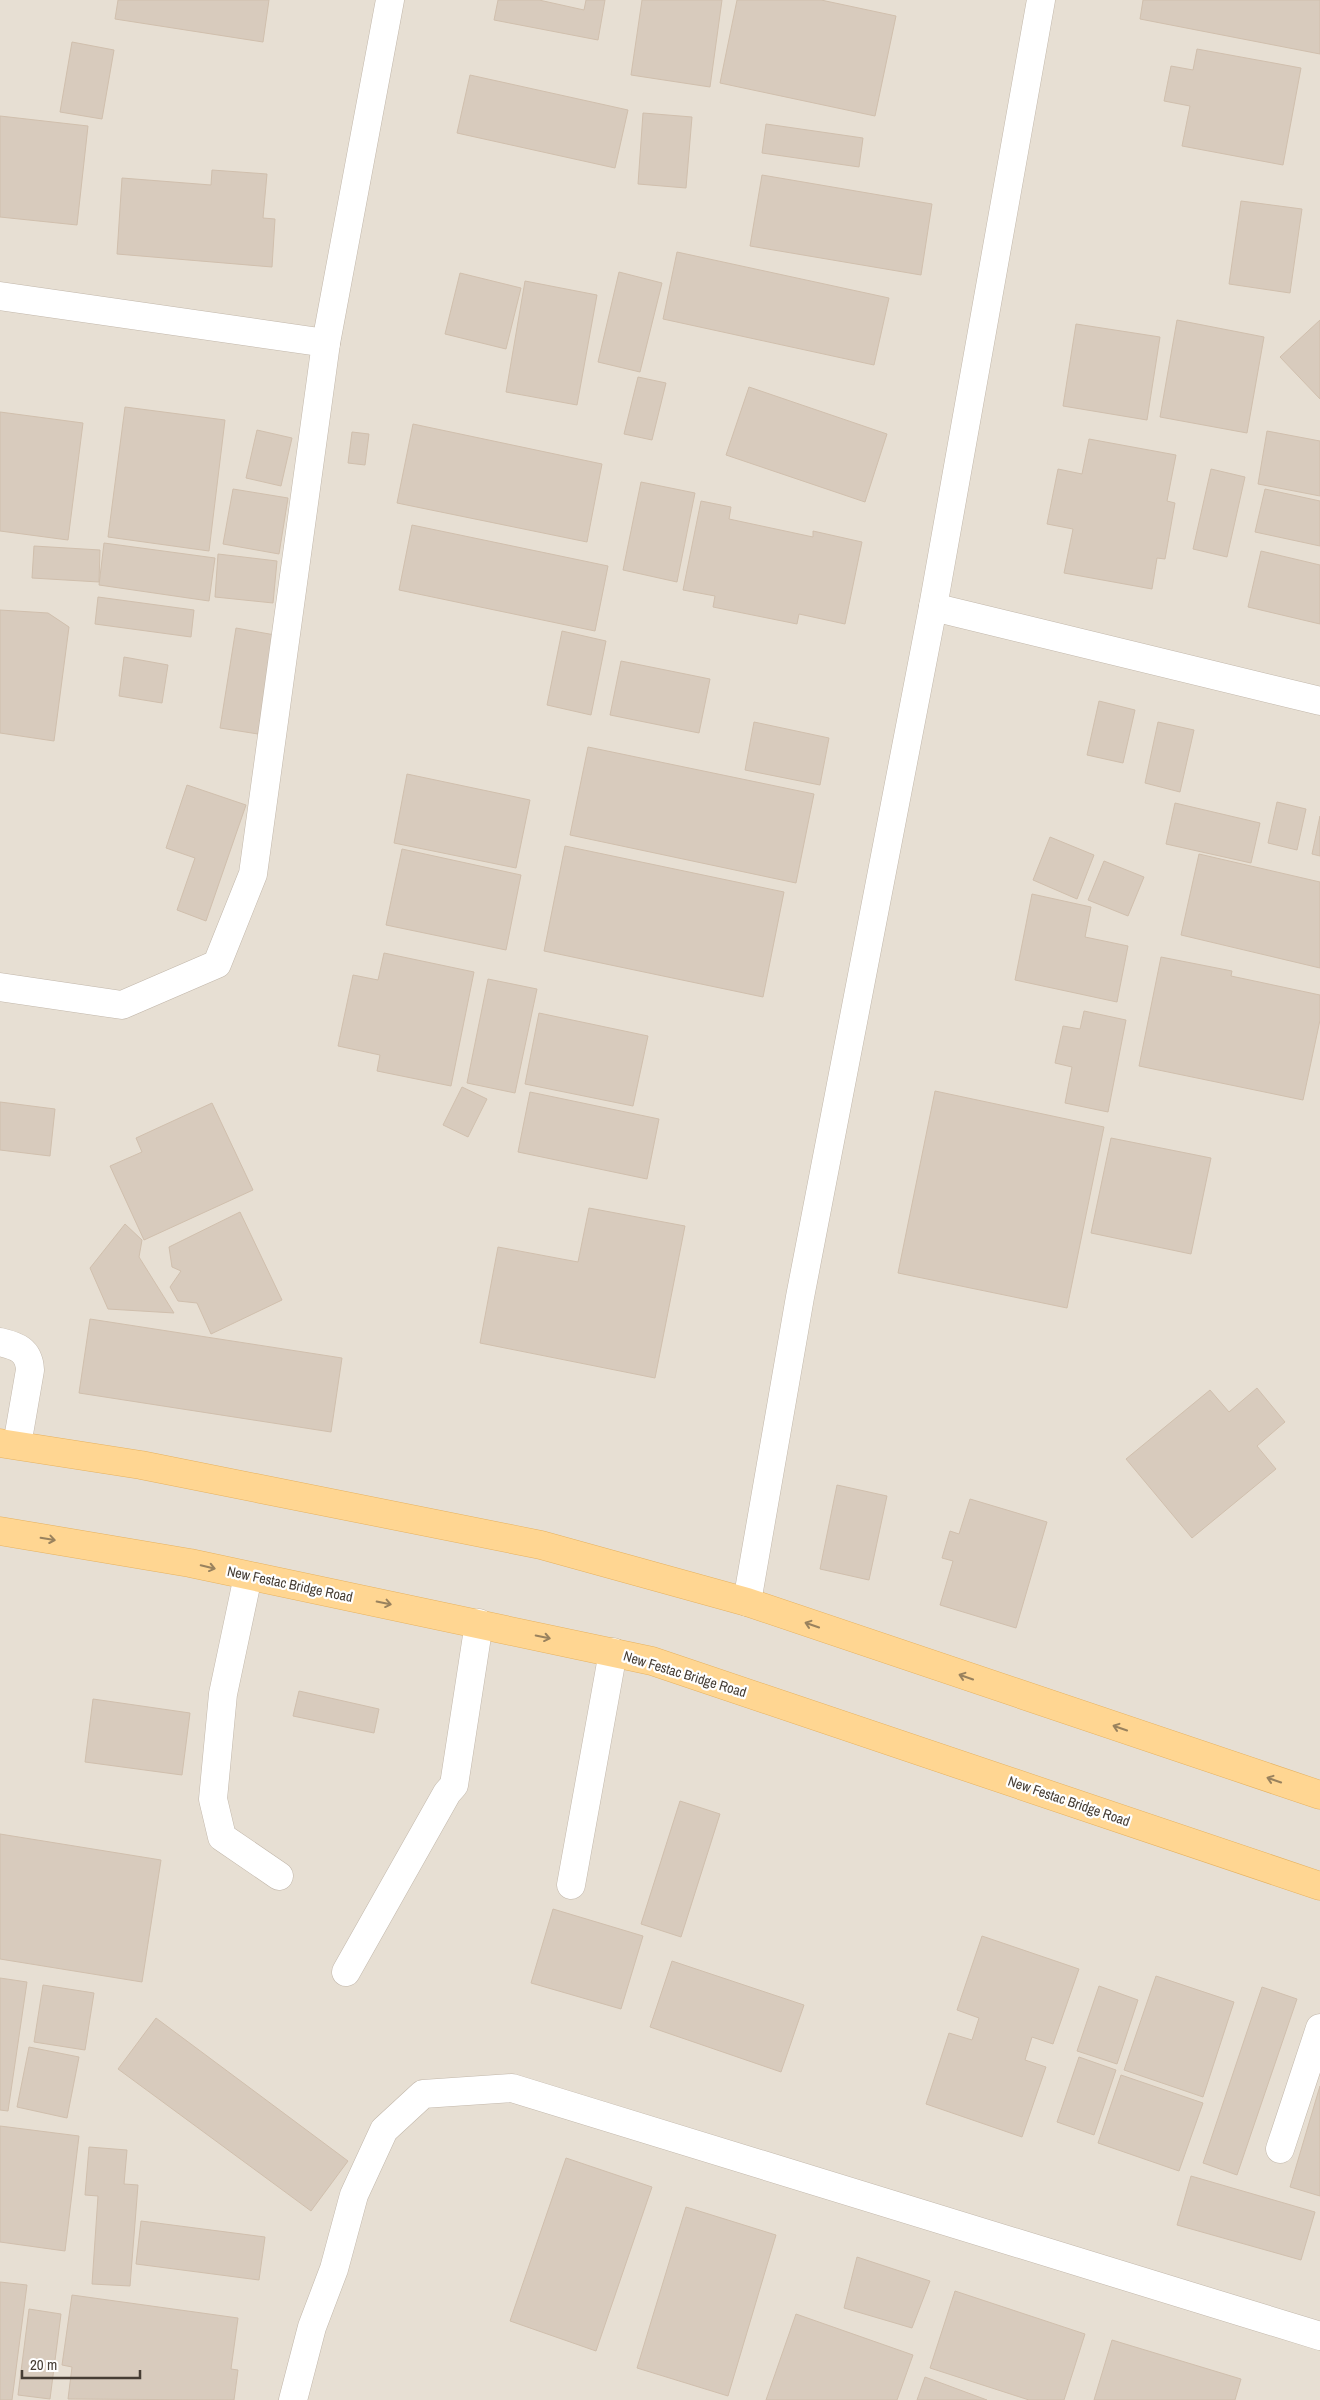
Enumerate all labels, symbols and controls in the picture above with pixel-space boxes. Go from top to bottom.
one-way arrow [40,1535,56,1545]
street label: New Festac Bridge Road [226,1562,354,1606]
one-way arrow [200,1563,216,1572]
one-way arrow [376,1599,392,1609]
one-way arrow [804,1620,820,1629]
one-way arrow [535,1633,551,1642]
street label: New Festac Bridge Road [621,1647,749,1701]
one-way arrow [958,1672,974,1681]
one-way arrow [1112,1723,1128,1733]
street label: New Festac Bridge Road [1006,1772,1132,1830]
one-way arrow [1266,1775,1282,1784]
scale bar [22,2348,140,2380]
text: 20 m [30,2354,57,2375]

